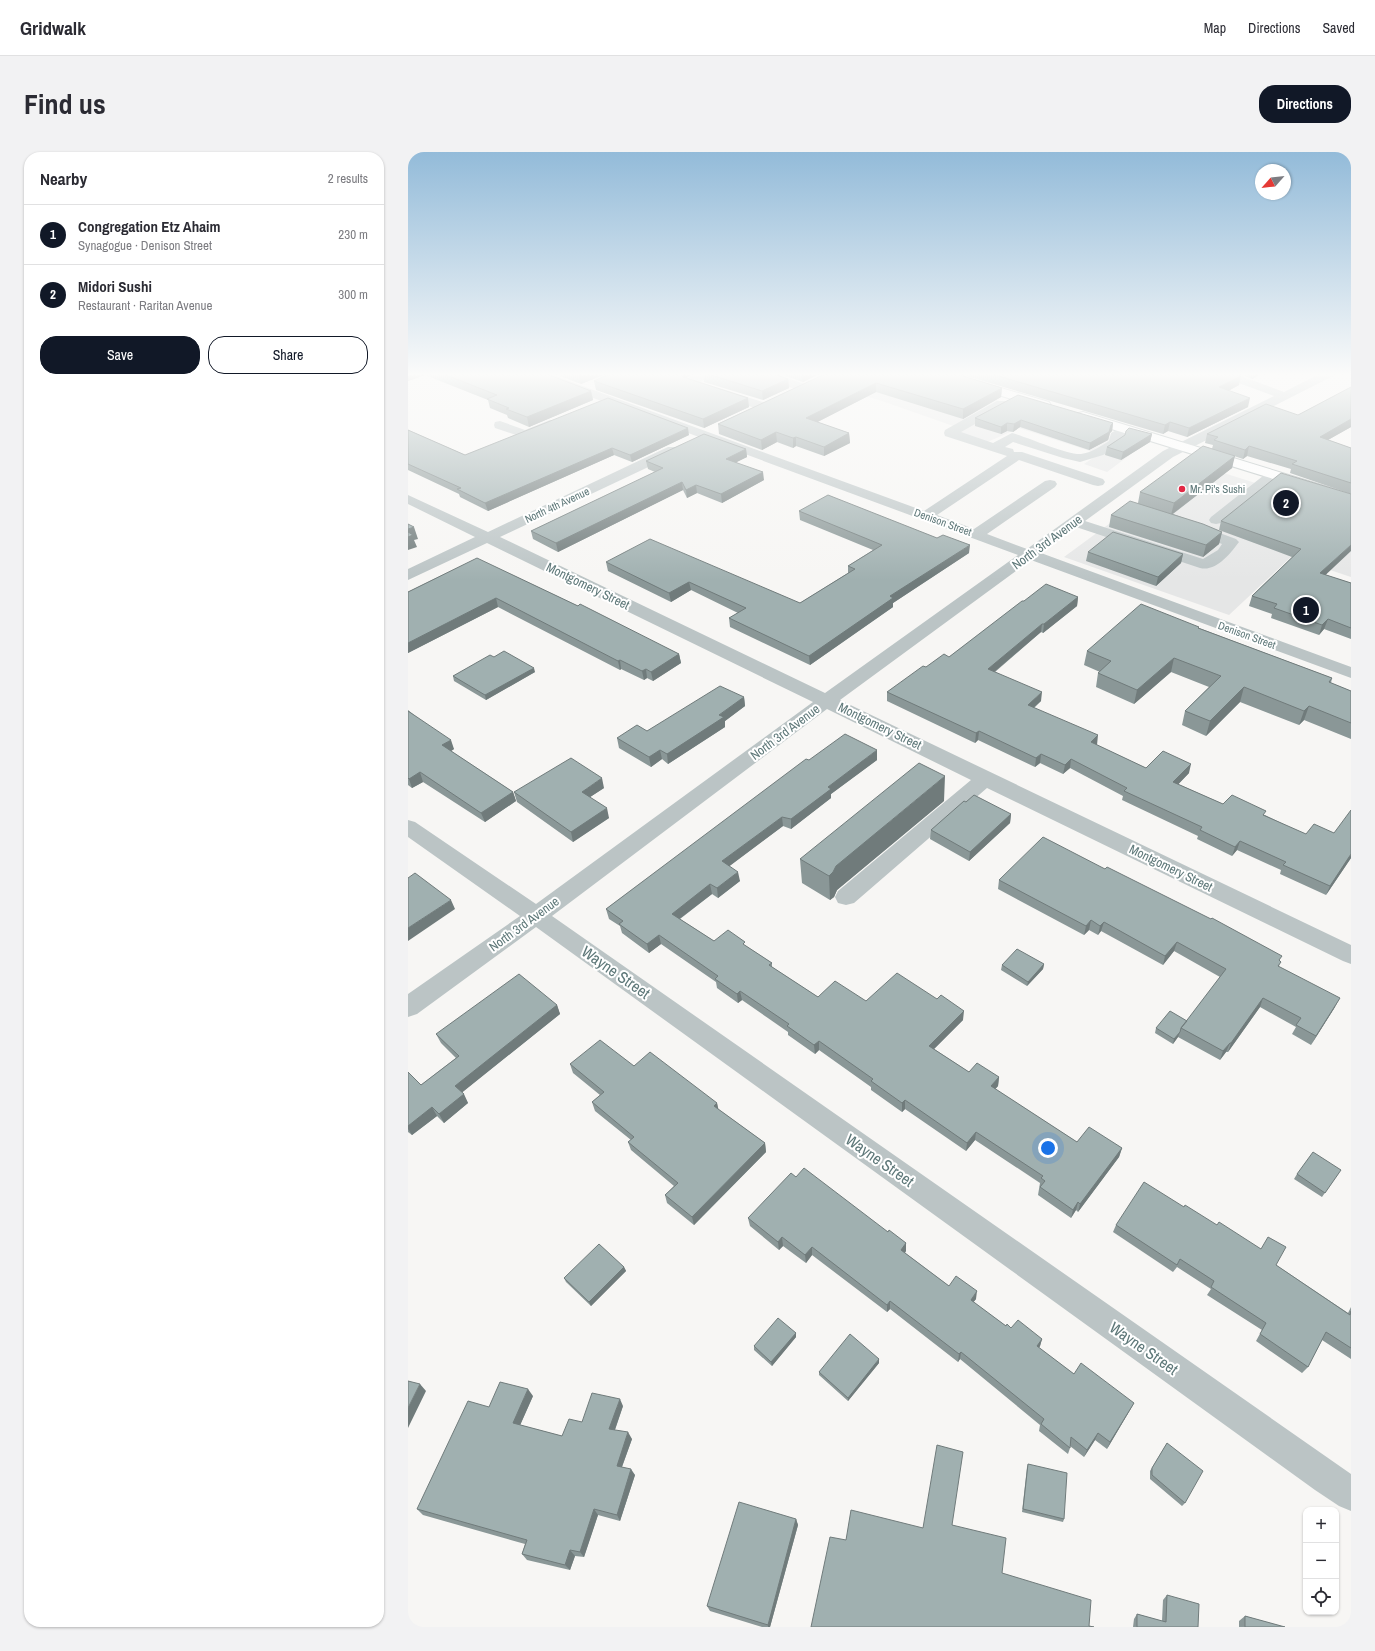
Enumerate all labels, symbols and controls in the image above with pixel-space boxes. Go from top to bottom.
text: Gridwalk [20,15,86,41]
text: Map [1204,19,1226,37]
text: Directions [1248,19,1300,37]
text: Saved [1322,19,1355,37]
text: Find us [24,85,106,123]
button: Directions [1259,85,1351,123]
north arrow [1255,164,1291,200]
text: Nearby [40,167,87,190]
text: 2 results [328,170,368,187]
text: Congregation Etz Ahaim [78,216,220,237]
text: 1 [50,226,56,243]
text: 230 m [338,226,368,243]
text: Synagogue · Denison Street [78,237,212,254]
text: Midori Sushi [78,276,152,297]
text: 2 [50,286,56,303]
text: 300 m [338,286,368,303]
text: Restaurant · Raritan Avenue [78,297,212,314]
button: Save [40,336,200,374]
button: Share [208,336,368,374]
place label: Mr. Pi's Sushi [1190,482,1245,496]
street label: North 4th Avenue [523,484,591,526]
marker: Mr. Pi's Sushi [1177,484,1187,494]
pin: 2 [1273,488,1299,518]
street label: Denison Street [912,505,974,539]
street label: North 3rd Avenue [1009,511,1086,573]
street label: Montgomery Street [544,558,632,614]
pin: 1 [1293,595,1319,625]
street label: Denison Street [1216,618,1278,652]
street label: Montgomery Street [836,698,924,754]
street label: North 3rd Avenue [747,700,823,764]
street label: Montgomery Street [1127,840,1215,896]
street label: North 3rd Avenue [486,893,563,955]
street label: Wayne Street [577,940,655,1004]
street label: Wayne Street [841,1128,919,1192]
your location [1038,1138,1058,1158]
street label: Wayne Street [1105,1316,1183,1380]
map controls [1303,1507,1339,1615]
button: + [1303,1507,1339,1543]
button: − [1303,1543,1339,1579]
button: locate [1303,1579,1339,1615]

